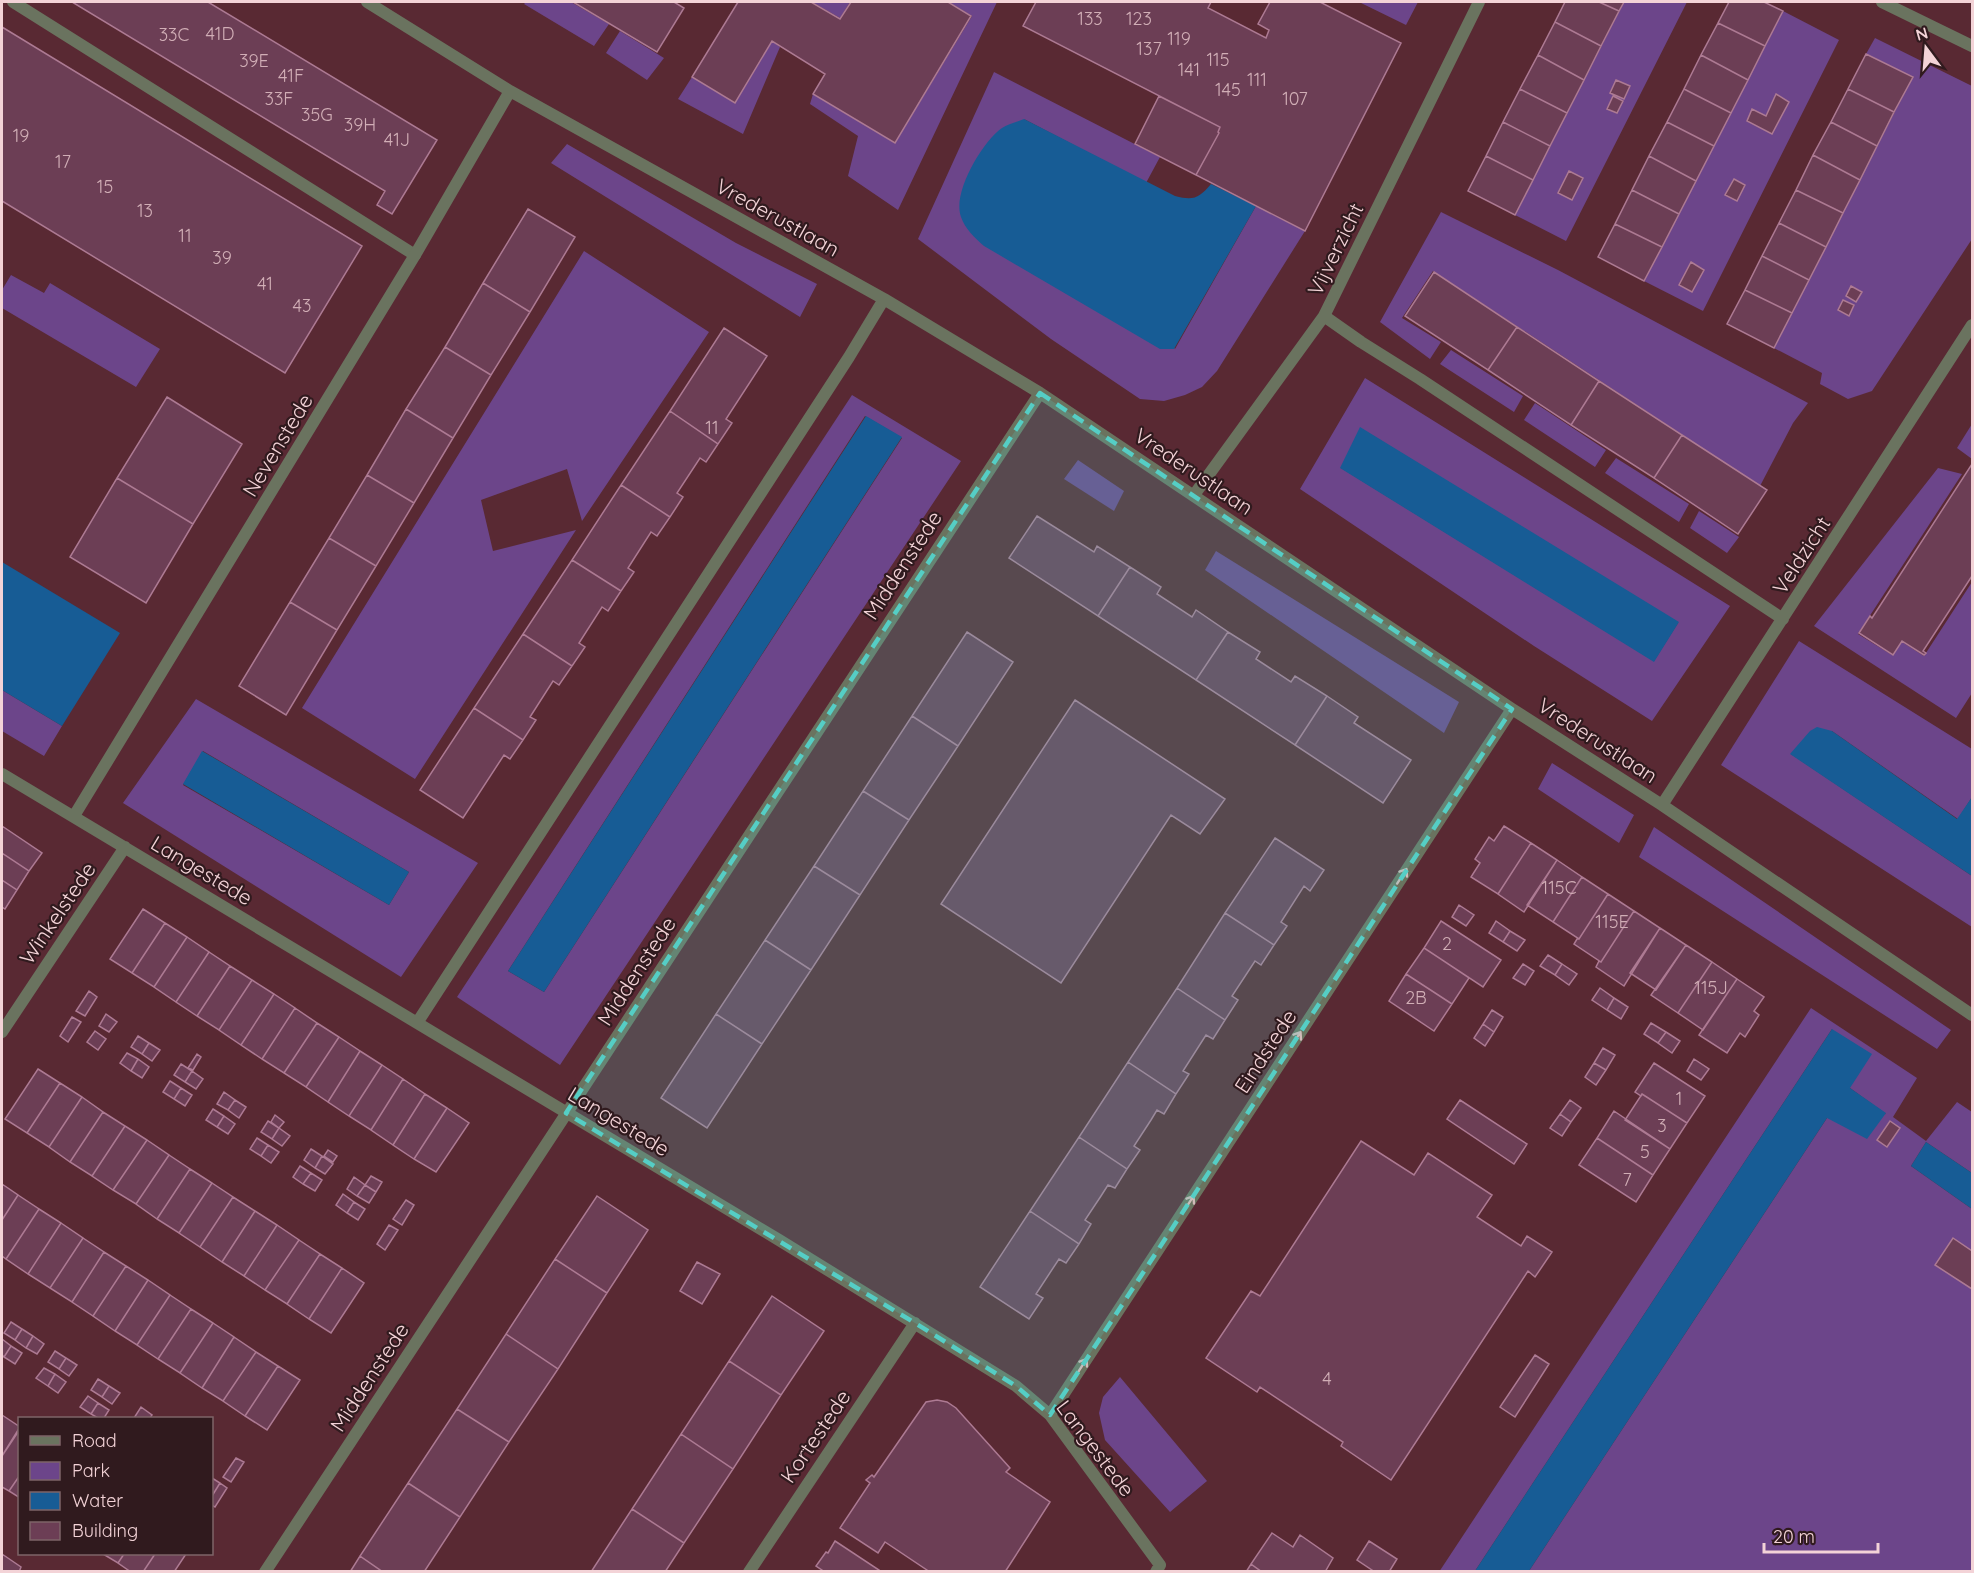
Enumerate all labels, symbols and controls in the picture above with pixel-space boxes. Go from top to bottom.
house number: 133 [1077,7,1103,30]
house number: 123 [1126,7,1152,30]
north arrow [1896,18,1956,78]
house number: 41D [206,22,235,45]
text: N [1913,22,1930,45]
house number: 33C [159,23,190,46]
house number: 119 [1167,27,1191,50]
house number: 137 [1136,37,1162,60]
house number: 115 [1206,48,1230,71]
house number: 39E [239,49,269,72]
house number: 141 [1178,58,1200,81]
house number: 41F [278,64,304,87]
house number: 111 [1247,68,1267,91]
house number: 145 [1215,78,1241,101]
house number: 33F [264,87,294,110]
house number: 107 [1282,87,1308,110]
house number: 35G [301,103,333,126]
house number: 39H [344,113,376,136]
house number: 19 [13,124,29,147]
house number: 41J [384,128,410,151]
house number: 17 [55,150,71,173]
street label: Vrederustlaan [712,172,844,262]
house number: 15 [97,175,113,198]
house number: 13 [137,199,153,222]
street label: Vijverzicht [1301,199,1369,299]
house number: 11 [178,224,192,247]
house number: 39 [212,246,232,269]
house number: 41 [257,272,273,295]
house number: 43 [293,294,311,317]
street label: Nevenstede [236,389,318,501]
house number: 11 [705,416,719,439]
street label: Vrederustlaan [1130,422,1258,520]
street label: Middenstede [857,506,947,624]
street label: Veldzicht [1766,511,1836,599]
street label: Vrederustlaan [1533,692,1663,788]
street label: Langestede [146,830,258,910]
street label: Winkelstede [13,857,101,969]
one-way arrow [1396,868,1408,885]
house number: 115C [1542,876,1577,899]
house number: 115E [1595,910,1629,933]
street label: Middenstede [591,912,681,1030]
house number: 2 [1442,932,1452,955]
house number: 115J [1694,976,1728,999]
house number: 2B [1405,986,1427,1009]
street label: Eindstede [1228,1004,1302,1098]
one-way arrow [1289,1031,1302,1048]
street label: Langestede [563,1081,675,1161]
house number: 1 [1676,1087,1682,1110]
house number: 3 [1657,1114,1667,1137]
house number: 5 [1640,1140,1650,1163]
house number: 7 [1622,1168,1632,1191]
one-way arrow [1182,1194,1195,1211]
street label: Middenstede [324,1318,414,1436]
one-way arrow [1076,1358,1088,1374]
house number: 4 [1322,1367,1332,1390]
street label: Kortestede [774,1385,856,1487]
street label: Langestede [1051,1395,1141,1501]
legend [18,1417,213,1555]
text: Road [72,1429,117,1452]
text: Park [72,1459,110,1482]
text: Water [72,1489,123,1512]
scale bar [1764,1516,1878,1554]
text: Building [72,1519,138,1542]
text: 20 m [1773,1525,1815,1548]

